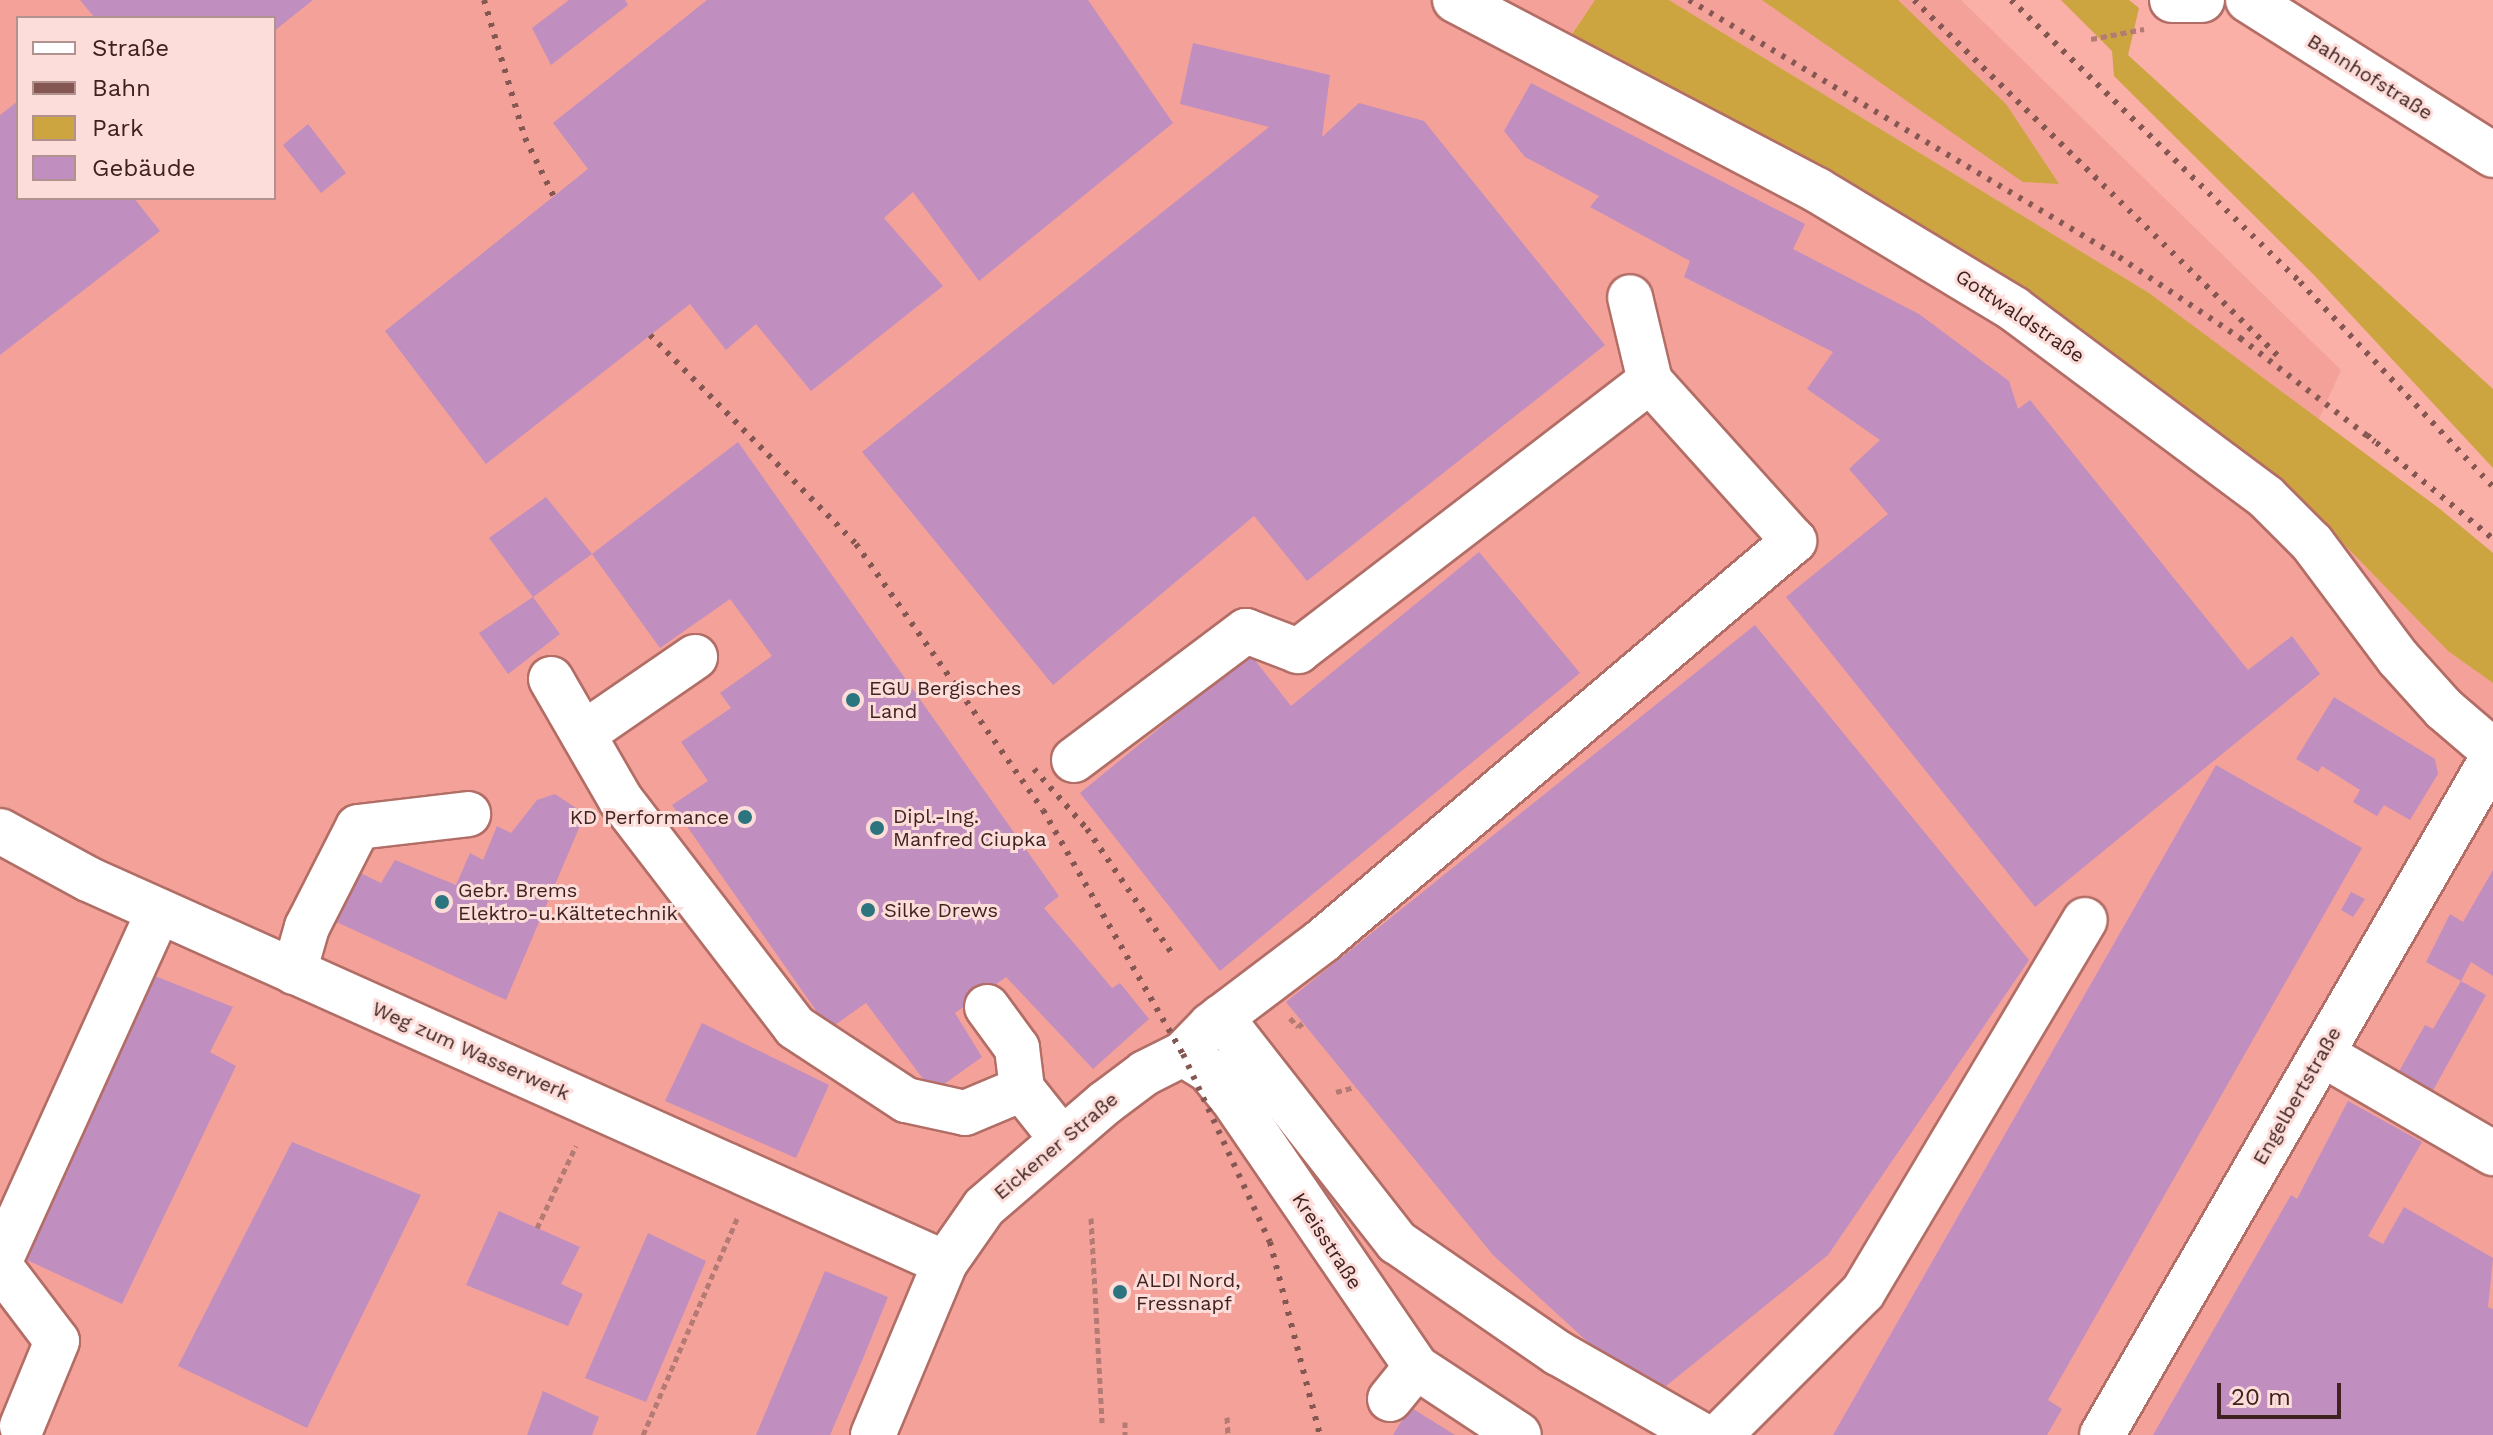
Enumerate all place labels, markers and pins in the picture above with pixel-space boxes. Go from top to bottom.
place label: EGU Bergisches Land [869,676,1021,723]
marker: EGU Bergisches Land [844,691,862,709]
place label: Dipl.-Ing. Manfred Ciupka [893,804,1046,851]
place label: KD Performance [570,805,729,829]
marker: KD Performance [736,808,754,826]
marker: Dipl.-Ing. Manfred Ciupka [868,819,886,837]
place label: Gebr. Brems Elektro-u.Kältetechnik [458,878,678,925]
marker: Gebr. Brems Elektro-u.Kältetechnik [433,893,451,911]
place label: Silke Drews [884,898,998,922]
marker: Silke Drews [859,901,877,919]
place label: ALDI Nord, Fressnapf [1136,1268,1241,1315]
marker: ALDI Nord, Fressnapf [1111,1283,1129,1301]

